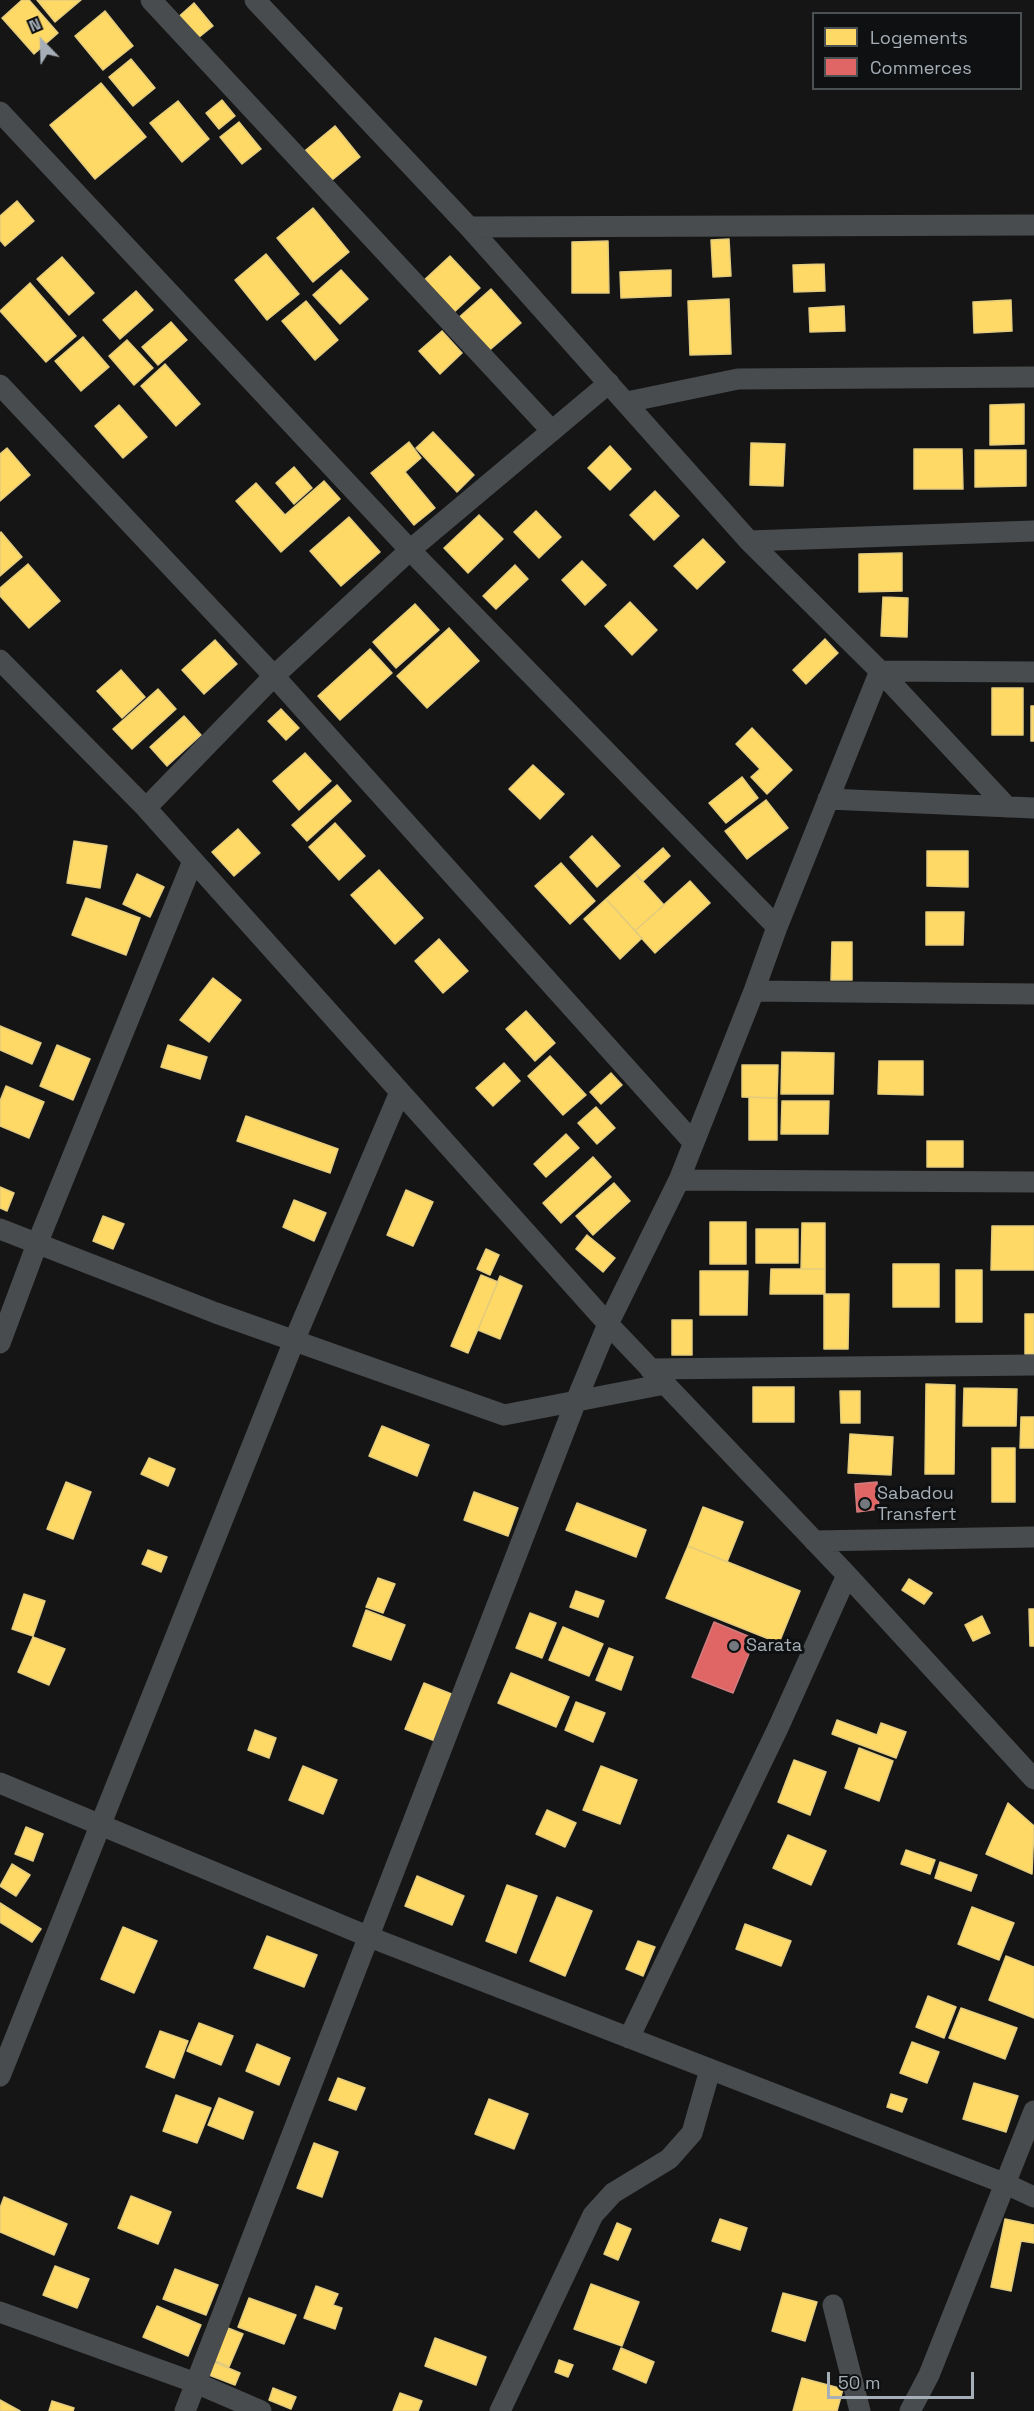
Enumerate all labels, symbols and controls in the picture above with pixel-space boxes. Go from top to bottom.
north arrow [12,12,72,72]
legend [812,12,1022,90]
text: N [26,13,44,37]
text: Logements [870,26,968,49]
text: Commerces [870,56,972,79]
place label: Sabadou Transfert [877,1483,957,1526]
marker: Sabadou Transfert [858,1497,872,1511]
place label: Sarata [746,1635,802,1657]
marker: Sarata [727,1639,741,1653]
scale bar [830,2360,977,2398]
text: 50 m [838,2371,880,2394]

